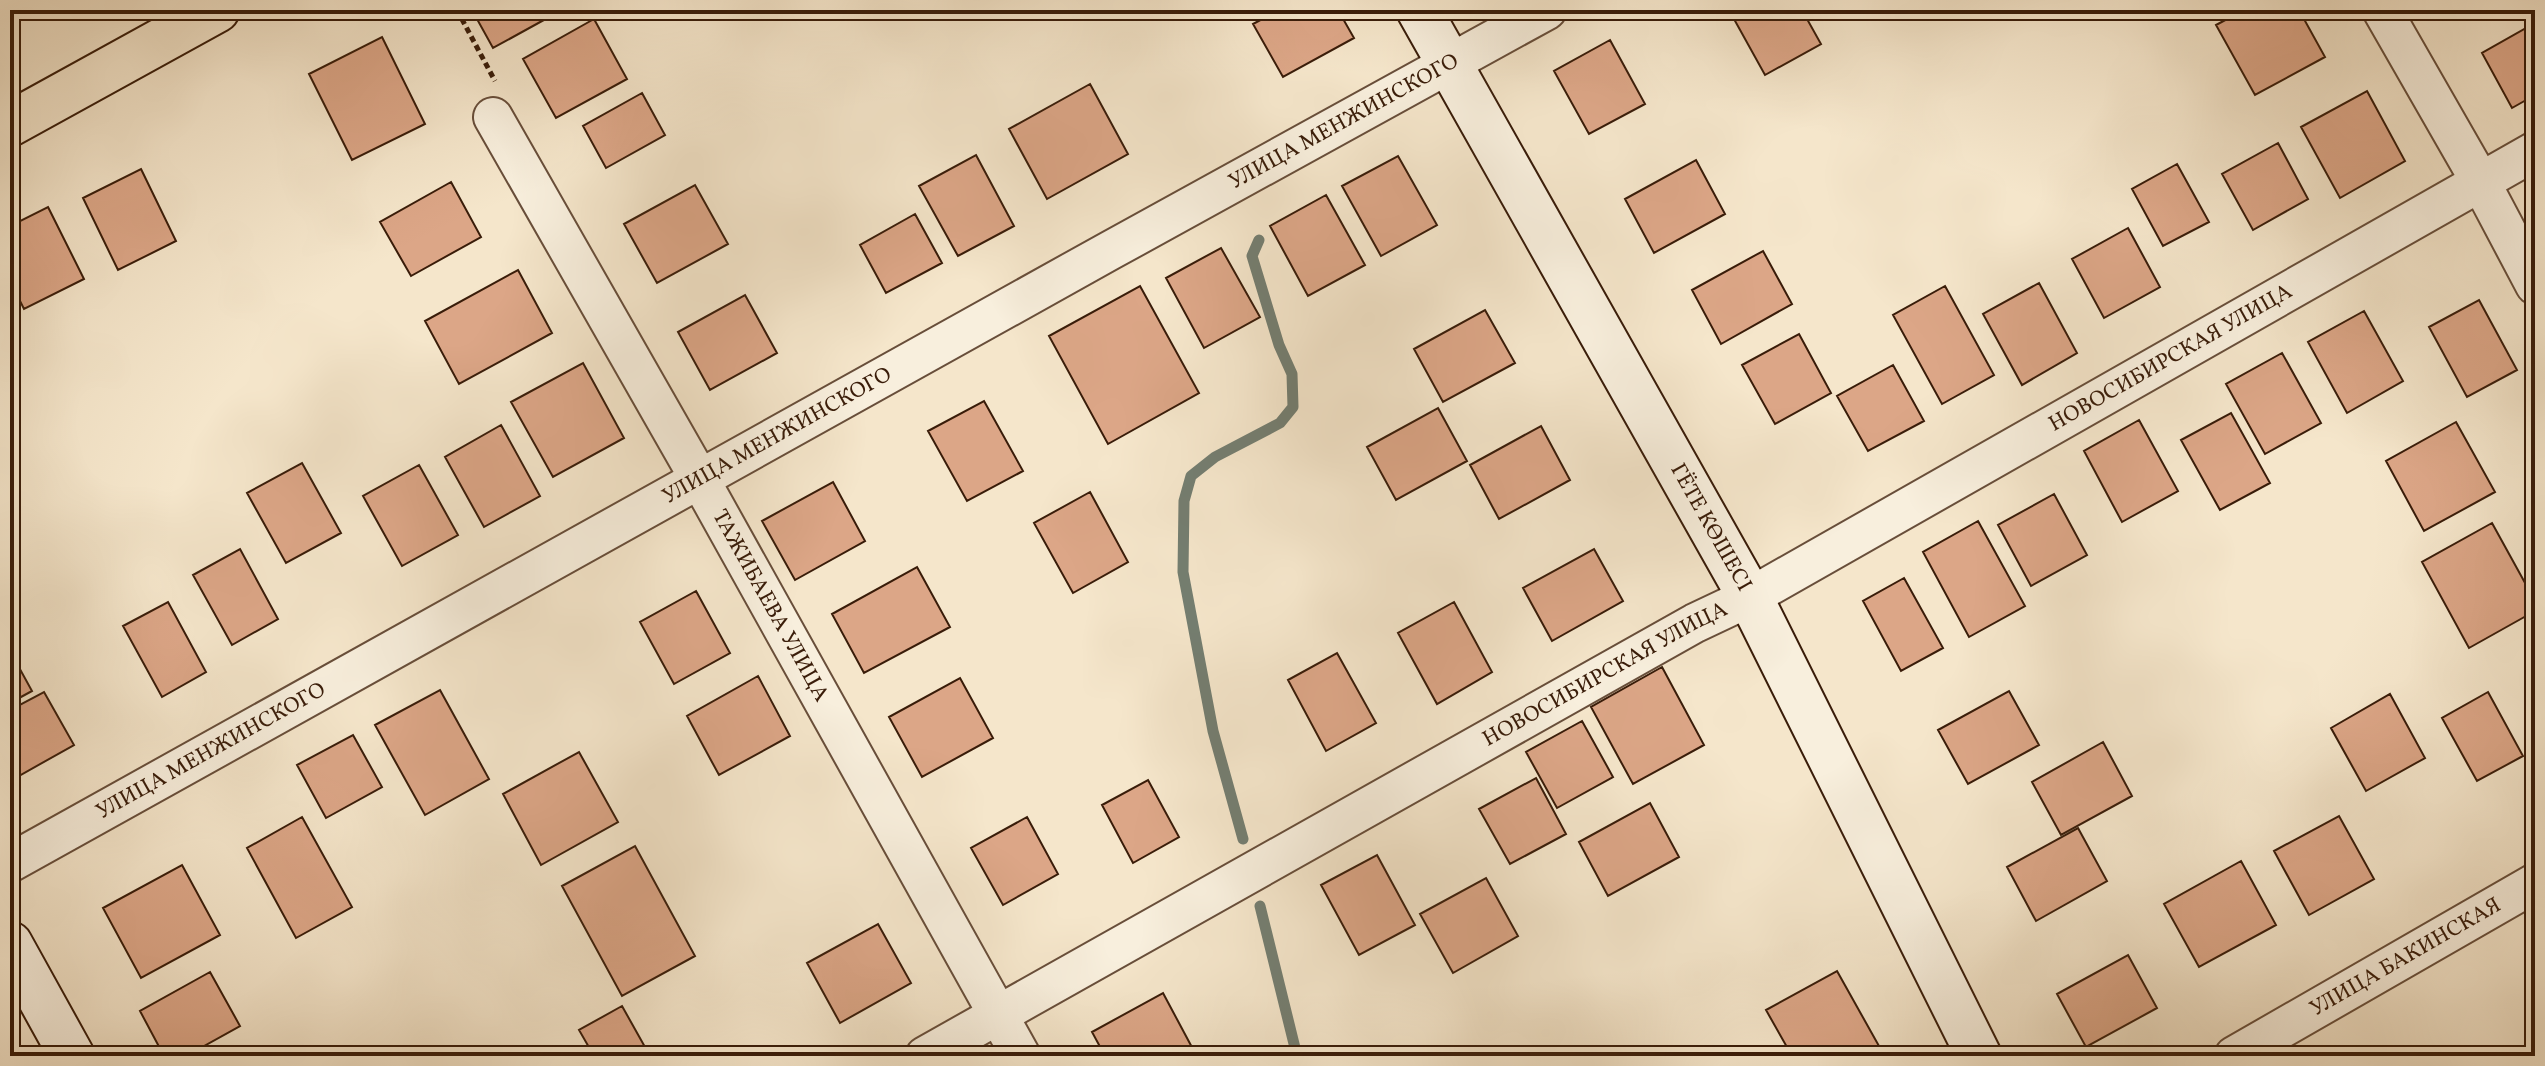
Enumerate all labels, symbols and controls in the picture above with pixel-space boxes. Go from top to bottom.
street label: УЛИЦА МЕНЖИНСКОГО [1223,46,1465,198]
street label: НОВОСИБИРСКАЯ УЛИЦА [2043,276,2298,440]
street label: УЛИЦА МЕНЖИНСКОГО [657,360,898,512]
street label: ГЁТЕ КӨШЕСІ [1662,458,1759,597]
street label: ТАЖИБАЕВА УЛИЦА [704,504,836,708]
street label: НОВОСИБИРСКАЯ УЛИЦА [1477,594,1733,755]
street label: УЛИЦА МЕНЖИНСКОГО [91,675,331,828]
street label: УЛИЦА БАКИНСКАЯ [2304,890,2507,1025]

